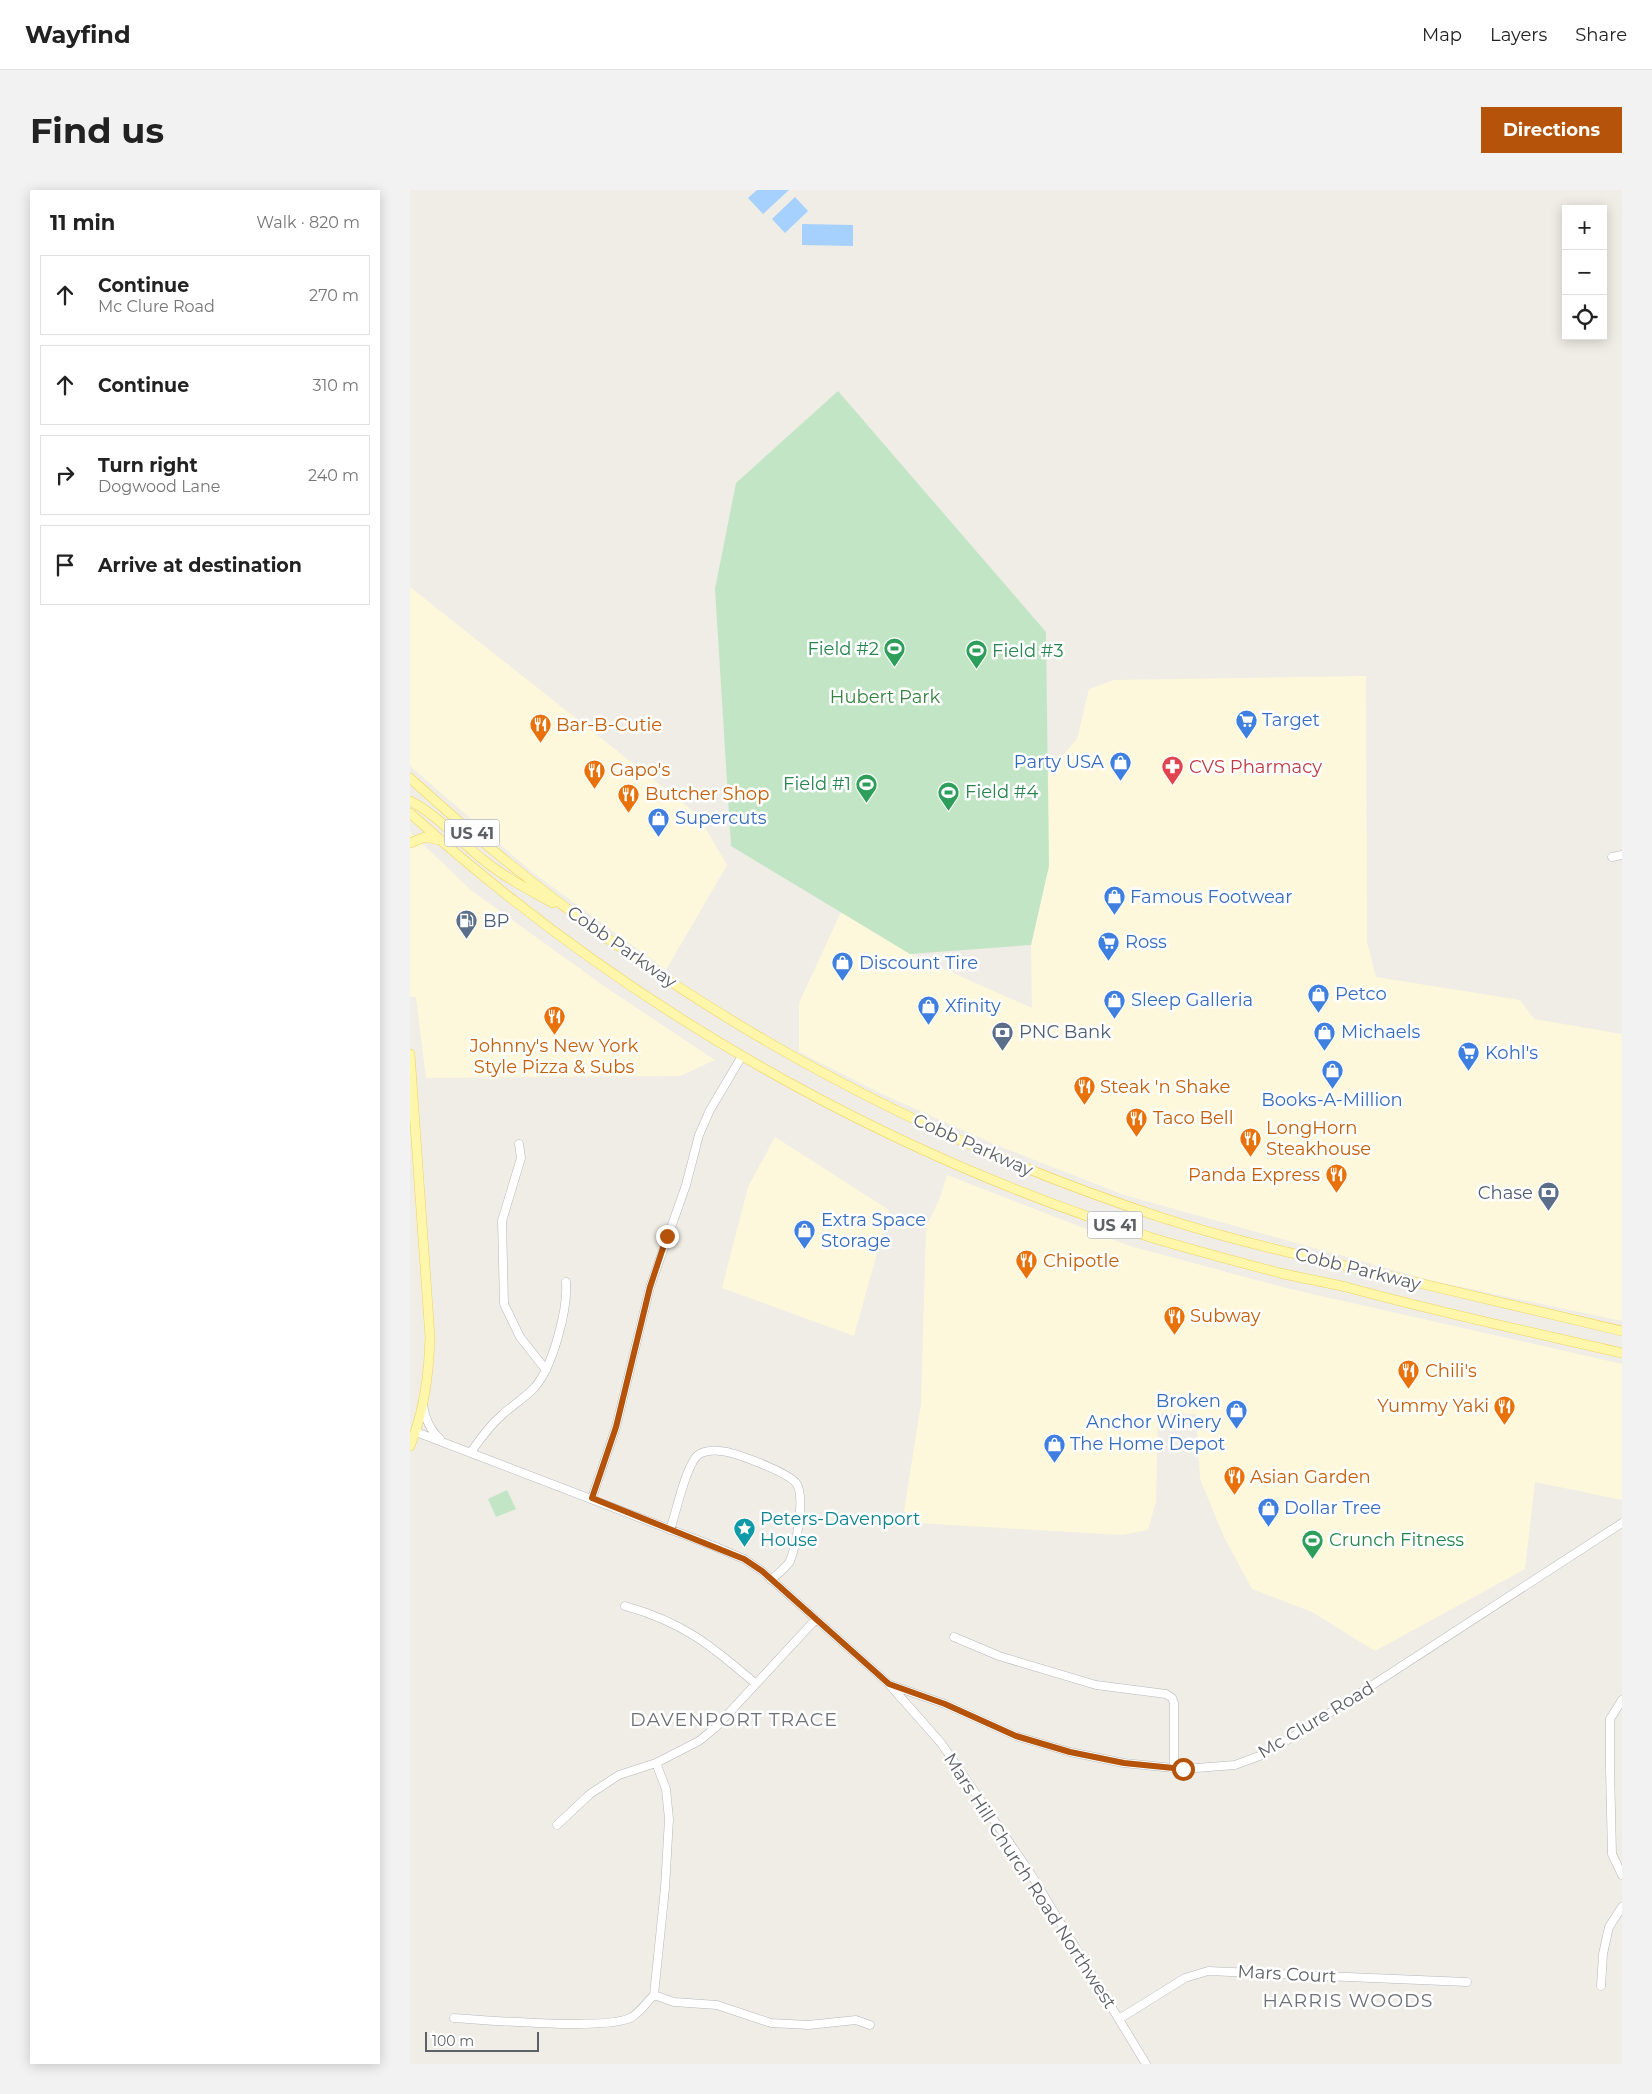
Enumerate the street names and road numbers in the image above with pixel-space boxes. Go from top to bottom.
road number: US 41 [444,820,500,846]
street label: Cobb Parkway [563,901,681,993]
street label: Cobb Parkway [910,1109,1037,1181]
road number: US 41 [1088,1212,1142,1238]
street label: Cobb Parkway [1293,1243,1423,1295]
street label: Mc Clure Road [1254,1677,1378,1763]
street label: Mars Hill Church Road Northwest [939,1749,1121,2013]
street label: Mars Court [1237,1960,1337,1988]

